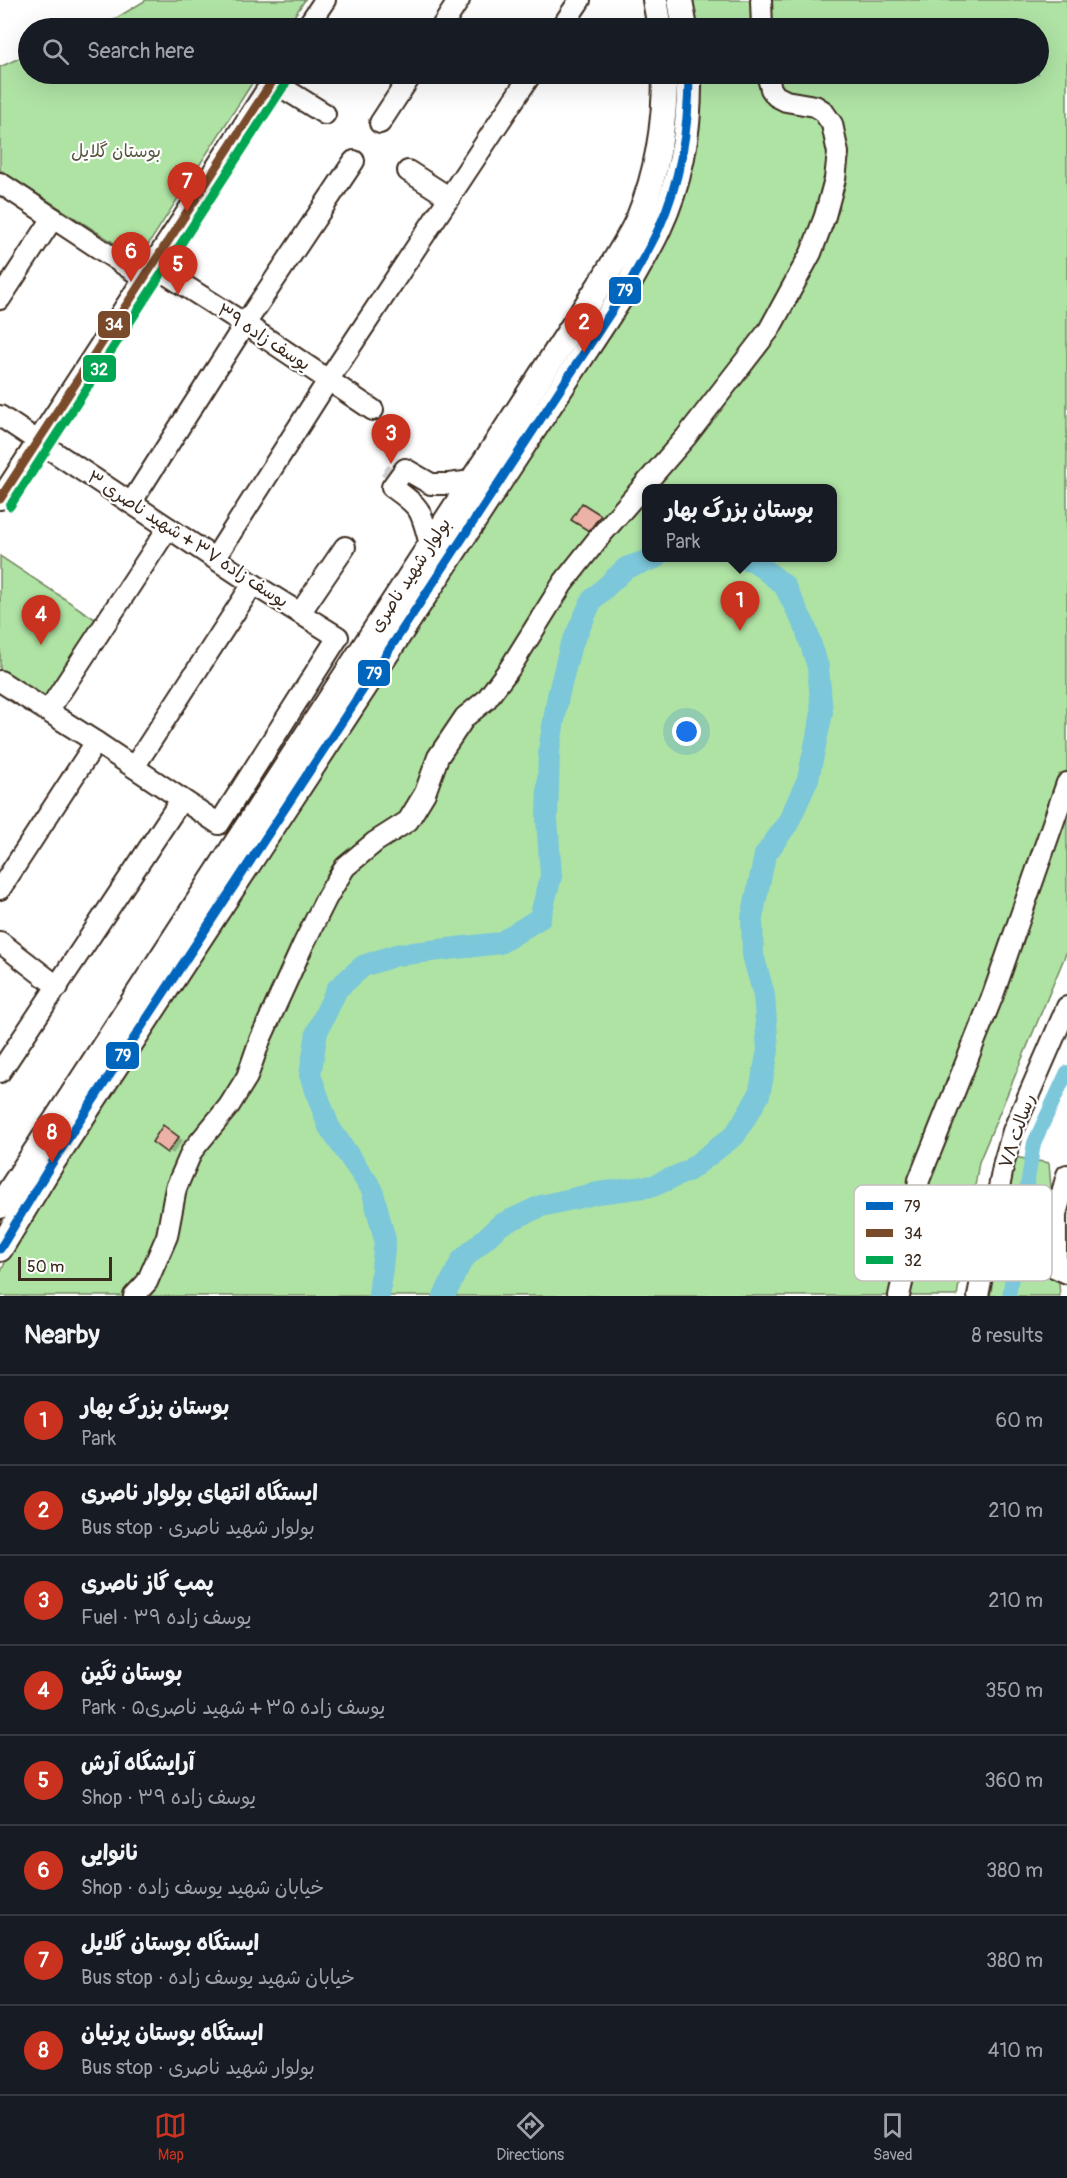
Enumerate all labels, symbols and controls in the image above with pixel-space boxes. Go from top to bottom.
search box [18,18,1049,84]
icon: search [39,35,72,68]
text: Search here [87,37,194,65]
park label: بوستان گلایل [71,140,161,163]
pin: 7 [168,162,207,212]
pin: 6 [112,232,150,282]
pin: 5 [158,246,198,295]
line badge: 79 [608,276,642,305]
text: 79 [617,281,633,301]
street label: یوسف زاده ۳۹ [213,299,315,376]
pin: 2 [564,304,604,353]
line badge: 34 [97,310,131,339]
text: 34 [105,315,124,335]
line badge: 32 [82,354,117,383]
text: 32 [90,360,108,380]
pin: 3 [372,414,410,464]
street label: یوسف زاده ۳۷ + شهید ناصری ۳ [83,466,293,613]
popup [642,484,837,562]
text: بوستان بزرگ بهار [665,496,814,524]
street label: بولوار شهید ناصری [365,514,456,637]
text: Park [665,529,700,554]
pin: 1 [720,582,760,631]
pin: 4 [22,596,60,645]
line badge: 79 [357,659,391,687]
text: 79 [366,664,382,684]
your location [672,717,701,746]
line badge: 79 [105,1041,140,1070]
text: 79 [115,1046,131,1066]
street label: رسالت ۷۸ [994,1091,1041,1172]
pin: 8 [32,1114,72,1163]
legend [854,1185,1052,1281]
text: 79 [904,1197,921,1217]
text: 34 [904,1224,922,1244]
text: 32 [904,1251,922,1271]
scale bar [18,1254,112,1282]
text: 50 m [27,1257,64,1277]
text: Nearby [24,1319,100,1351]
text: 8 results [972,1323,1043,1348]
text: بوستان بزرگ بهار [81,1393,229,1421]
text: 1 [40,1408,47,1433]
text: 60 m [996,1408,1043,1433]
text: Park [81,1426,116,1451]
text: ایستگاه انتهای بولوار ناصری [81,1479,318,1507]
text: 2 [38,1498,49,1523]
text: 210 m [988,1498,1043,1523]
text: Bus stop · بولوار شهید ناصری [81,1515,315,1540]
text: پمپ گاز ناصری [81,1569,214,1597]
text: 3 [38,1588,49,1613]
text: 210 m [988,1588,1043,1613]
text: Fuel · یوسف زاده ۳۹ [81,1605,252,1630]
text: بوستان نگین [81,1659,182,1687]
text: 4 [38,1678,49,1703]
text: 350 m [985,1678,1043,1703]
text: Park · یوسف زاده ۳۵ + شهید ناصری۵ [81,1695,385,1720]
text: آرایشگاه آرش [81,1749,194,1777]
text: 5 [38,1768,49,1793]
text: 360 m [984,1768,1043,1793]
text: Shop · یوسف زاده ۳۹ [81,1785,256,1810]
text: نانوایی [81,1839,140,1867]
text: 6 [38,1858,49,1883]
text: 380 m [986,1858,1043,1883]
text: Shop · خیابان شهید یوسف زاده [81,1875,324,1900]
text: ایستگاه بوستان گلایل [81,1929,259,1957]
text: 7 [38,1948,49,1973]
text: 380 m [986,1948,1043,1973]
text: Bus stop · خیابان شهید یوسف زاده [81,1965,355,1990]
text: ایستگاه بوستان پرنیان [81,2019,263,2047]
text: 8 [38,2038,49,2063]
text: 410 m [988,2038,1043,2063]
text: Bus stop · بولوار شهید ناصری [81,2055,315,2080]
tab: Map [154,2109,187,2165]
tab: Directions [496,2109,564,2165]
tab: Saved [873,2109,913,2165]

